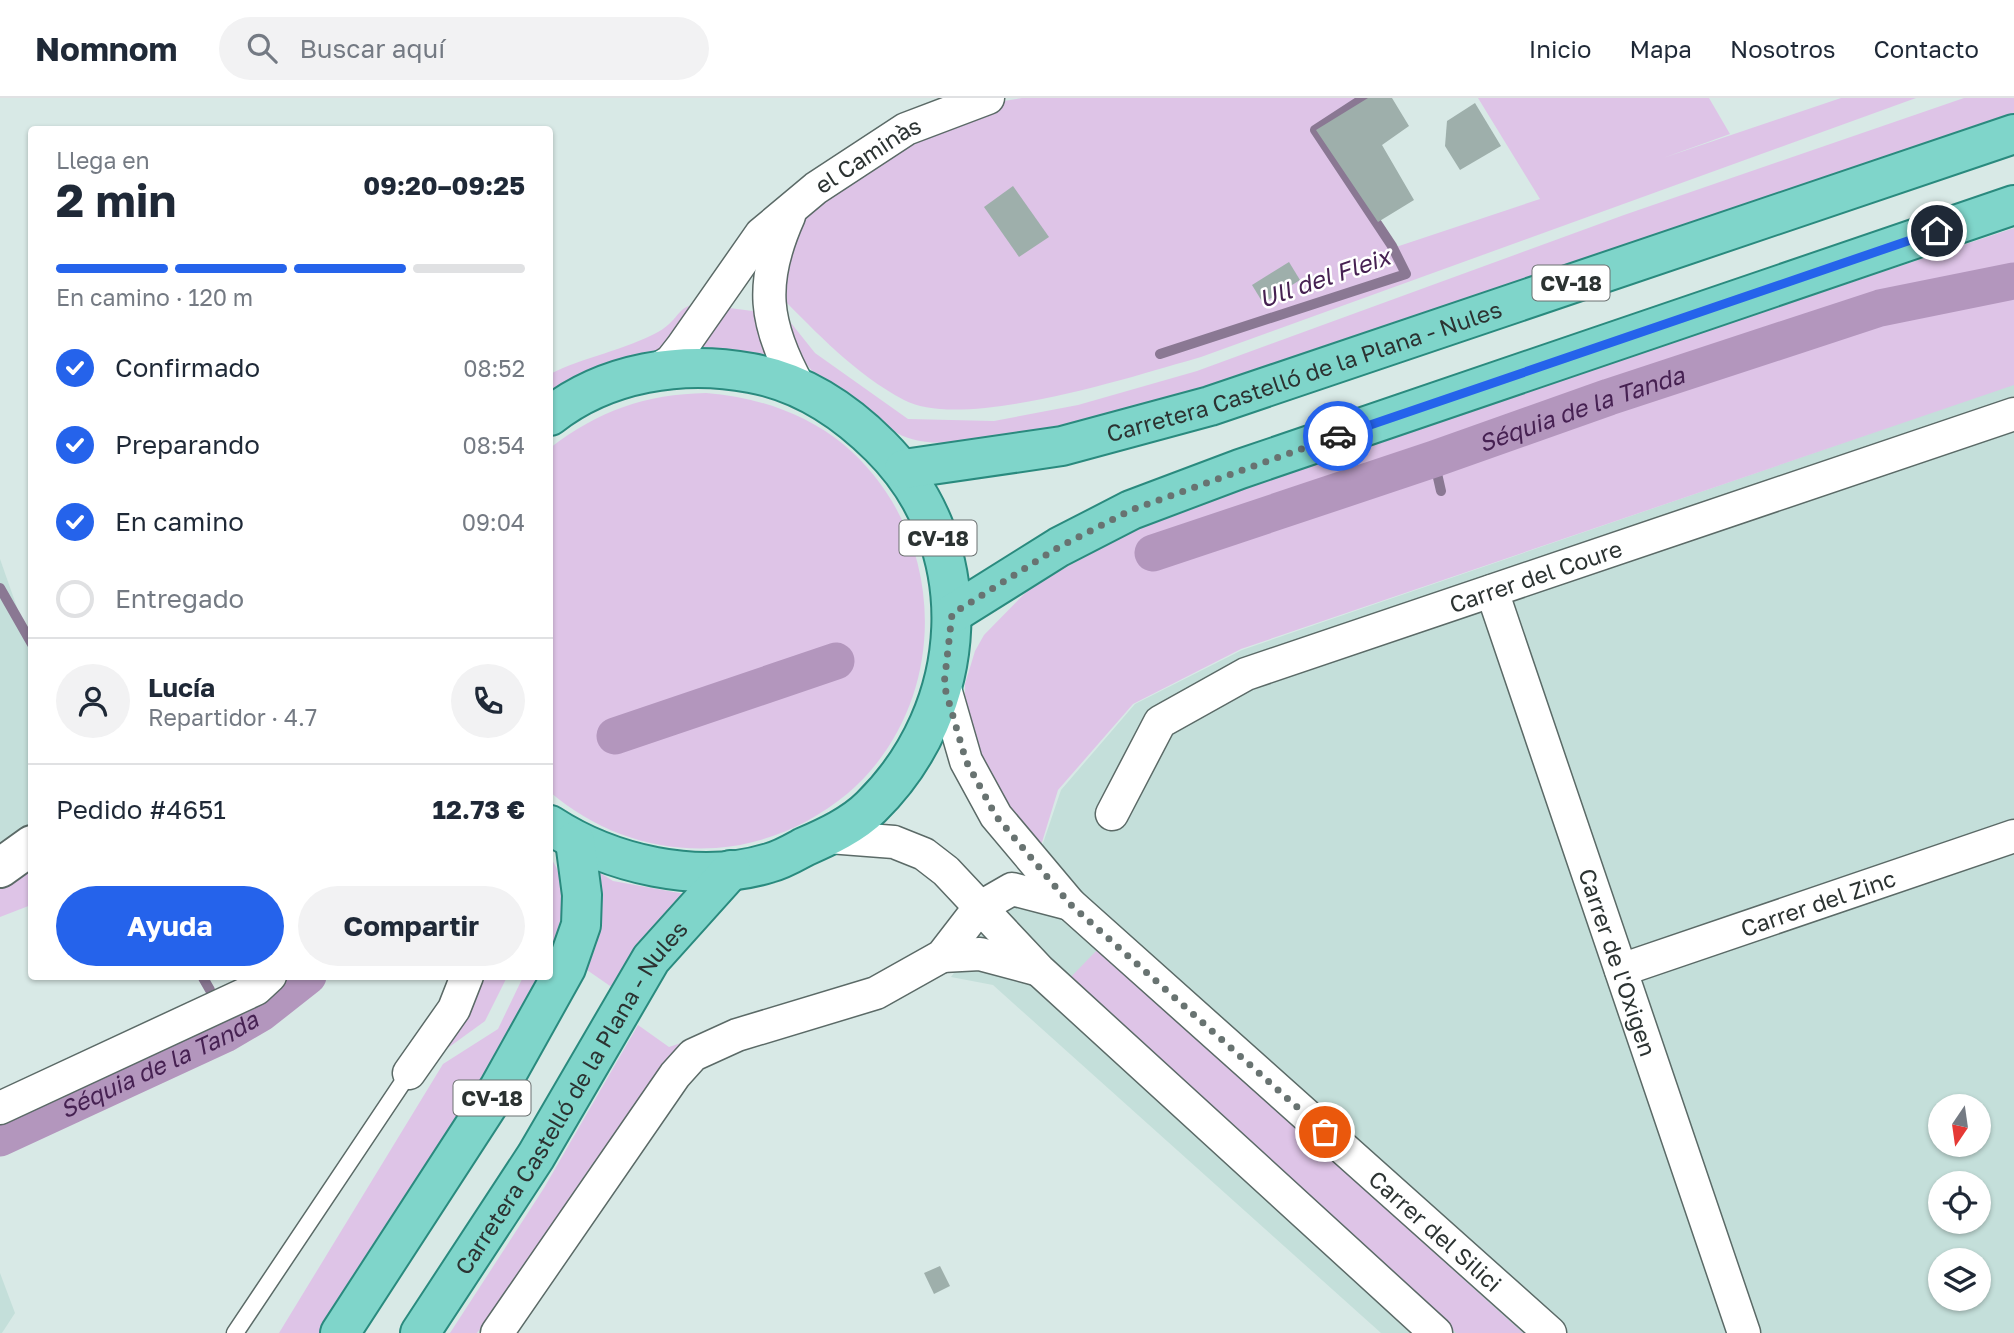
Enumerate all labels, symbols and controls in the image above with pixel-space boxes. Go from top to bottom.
search box [219,17,709,80]
text: Nomnom [35,29,177,68]
icon: search [243,29,281,67]
text: Buscar aquí [299,33,445,64]
text: Inicio [1529,34,1591,63]
text: Mapa [1629,34,1692,63]
text: Nosotros [1730,34,1836,63]
text: Contacto [1874,34,1979,63]
street label: el Caminàs [809,111,925,199]
text: Llega en [56,146,150,174]
text: 09:20–09:25 [363,170,525,201]
text: 2 min [56,172,176,227]
pin [1907,201,1967,261]
icon: home [1918,212,1956,250]
water label: Ull del Fleix [1255,240,1396,313]
road number: CV-18 [1532,266,1610,300]
text: En camino · 120 m [56,283,253,311]
street label: Carretera Castelló de la Plana - Nules [1103,294,1505,447]
icon: check [56,349,94,387]
text: Confirmado [115,352,260,383]
text: 08:52 [463,354,525,382]
water label: Séquia de la Tanda [1474,358,1689,457]
courier [1303,401,1373,471]
icon: car [1319,417,1357,455]
icon: check [56,426,94,464]
text: Preparando [115,429,260,460]
text: 08:54 [462,431,525,459]
icon: check [56,503,94,541]
text: En camino [115,506,244,537]
text: 09:04 [462,508,525,536]
road number: CV-18 [900,520,976,556]
street label: Carrer del Coure [1446,534,1626,618]
text: Entregado [115,583,244,614]
button: person [56,664,130,738]
button: phone [451,664,525,738]
text: Lucía [148,672,215,703]
text: Repartidor · 4.7 [148,703,317,731]
text: Pedido #4651 [56,794,226,825]
text: 12.73 € [433,794,525,825]
street label: Carrer del Zinc [1737,864,1899,942]
street label: Carrer de l'Oxigen [1573,865,1663,1060]
button: Ayuda [56,886,284,966]
button: Compartir [298,886,525,966]
street label: Carretera Castelló de la Plana - Nules [448,915,693,1279]
water label: Séquia de la Tanda [55,1003,264,1123]
road number: CV-18 [454,1080,530,1116]
north arrow [1928,1094,1992,1157]
map controls [1928,1094,1991,1311]
pin [1295,1102,1355,1162]
icon: bag [1306,1113,1344,1151]
street label: Carrer del Silici [1363,1164,1508,1297]
button: locate [1928,1171,1991,1234]
button: layers [1928,1248,1991,1311]

